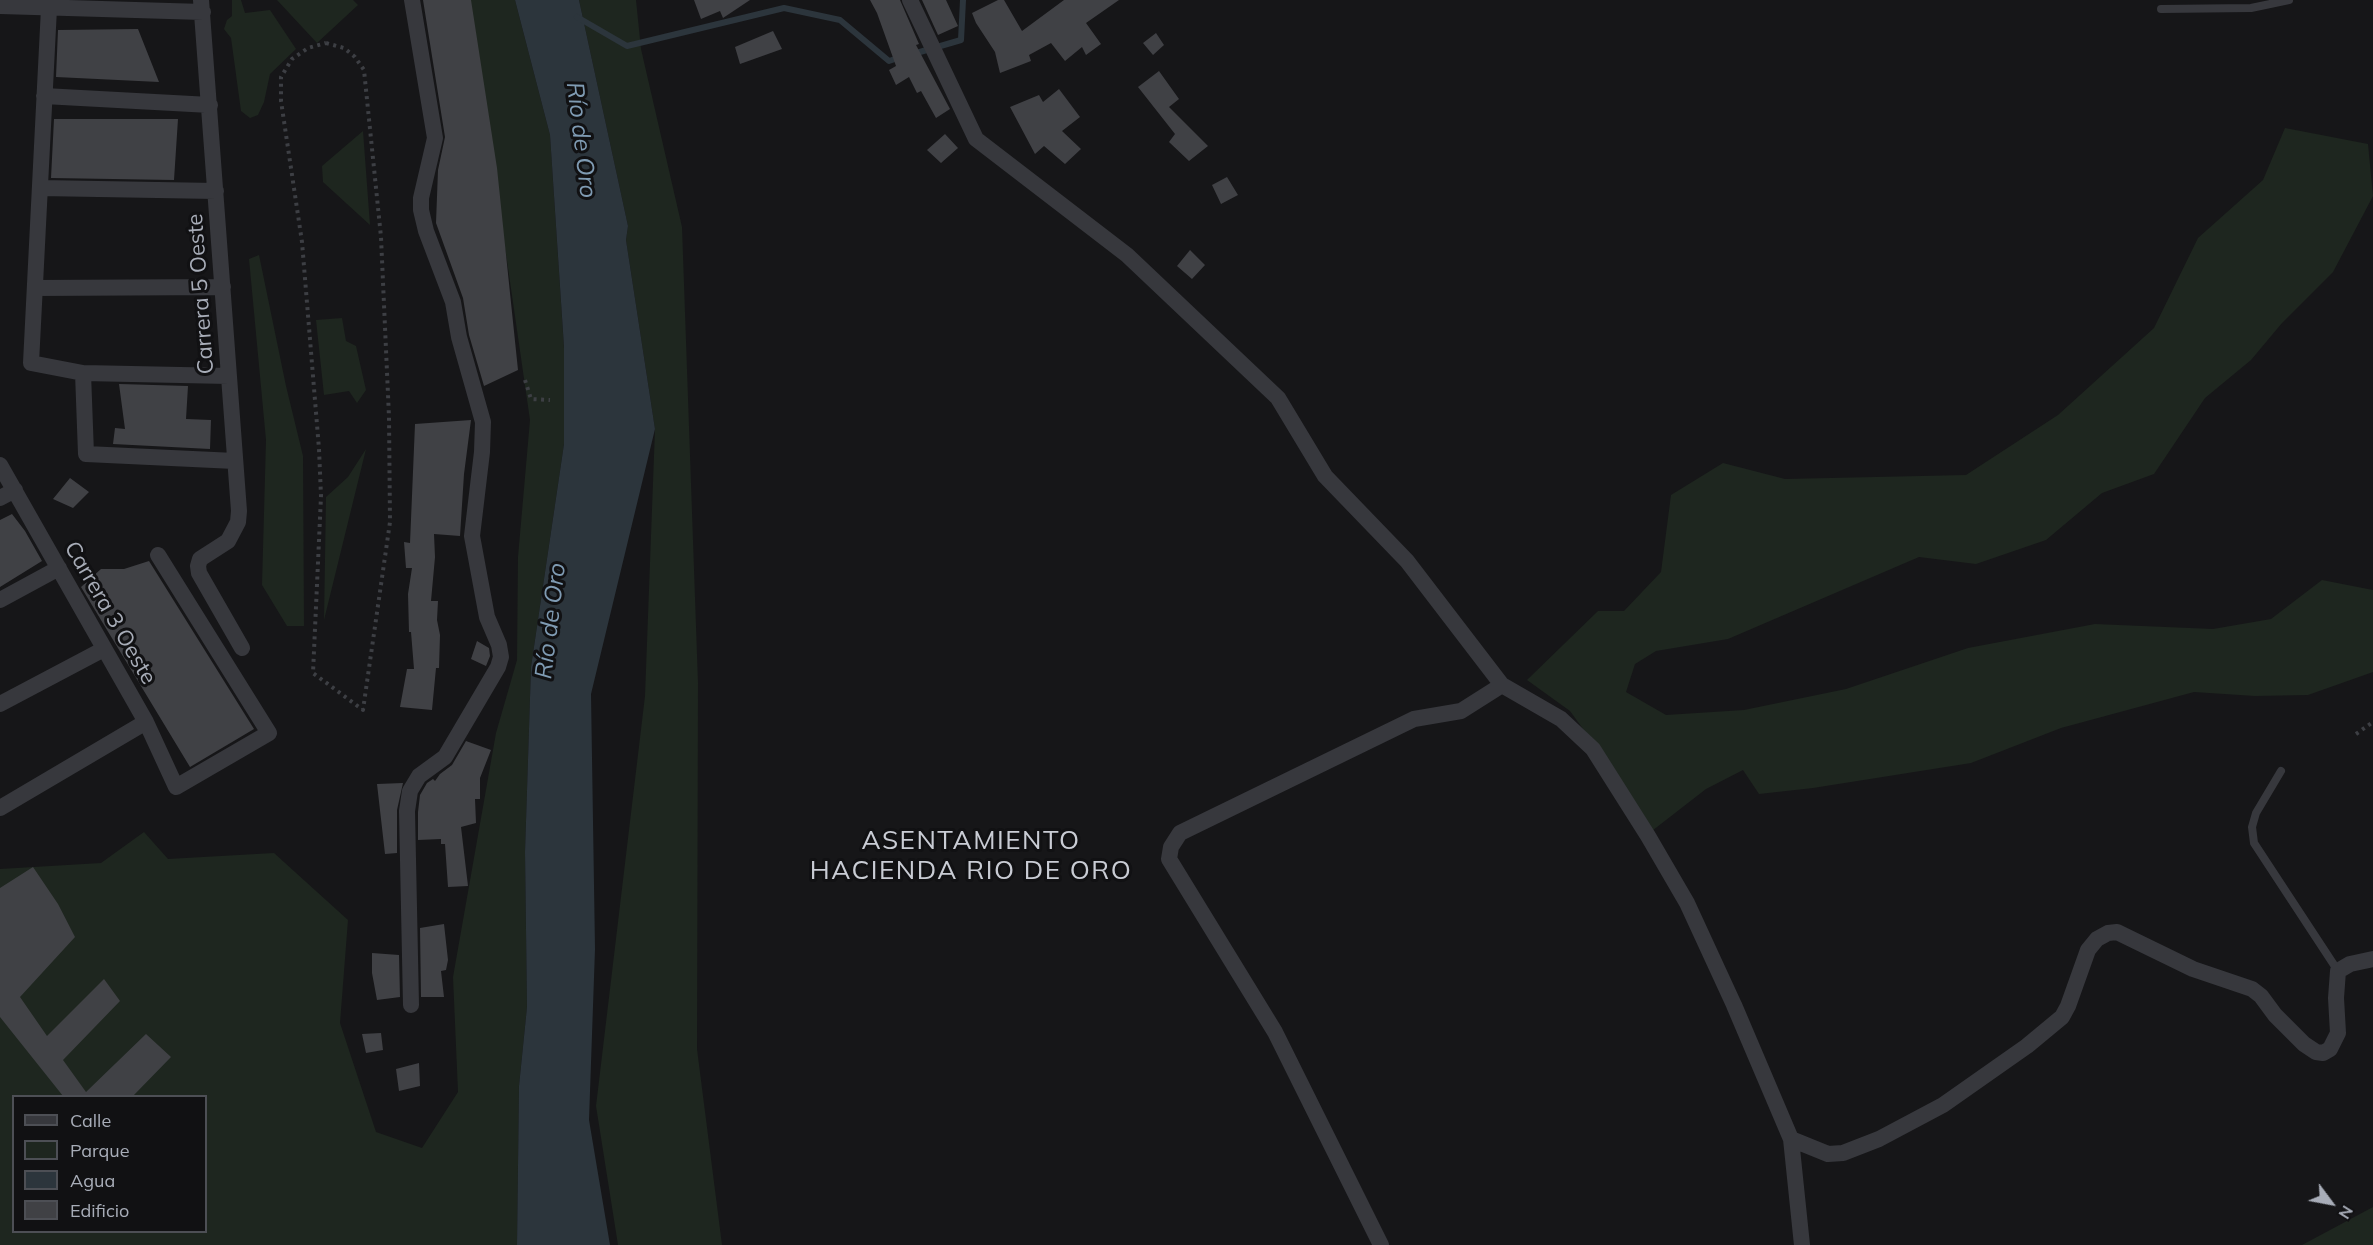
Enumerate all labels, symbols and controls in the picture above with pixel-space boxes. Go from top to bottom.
water label: Río de Oro [560,80,602,200]
street label: Carrera 5 Oeste [182,213,220,375]
street label: Carrera 3 Oeste [58,537,162,689]
water label: Río de Oro [530,561,572,681]
district label: ASENTAMIENTO HACIENDA RIO DE ORO [810,825,1132,886]
legend [12,1095,207,1233]
text: Calle [70,1109,111,1132]
text: Parque [70,1139,129,1162]
text: Agua [70,1169,115,1192]
north arrow [2301,1173,2361,1233]
text: Edificio [70,1199,129,1222]
text: N [2335,1202,2358,1223]

